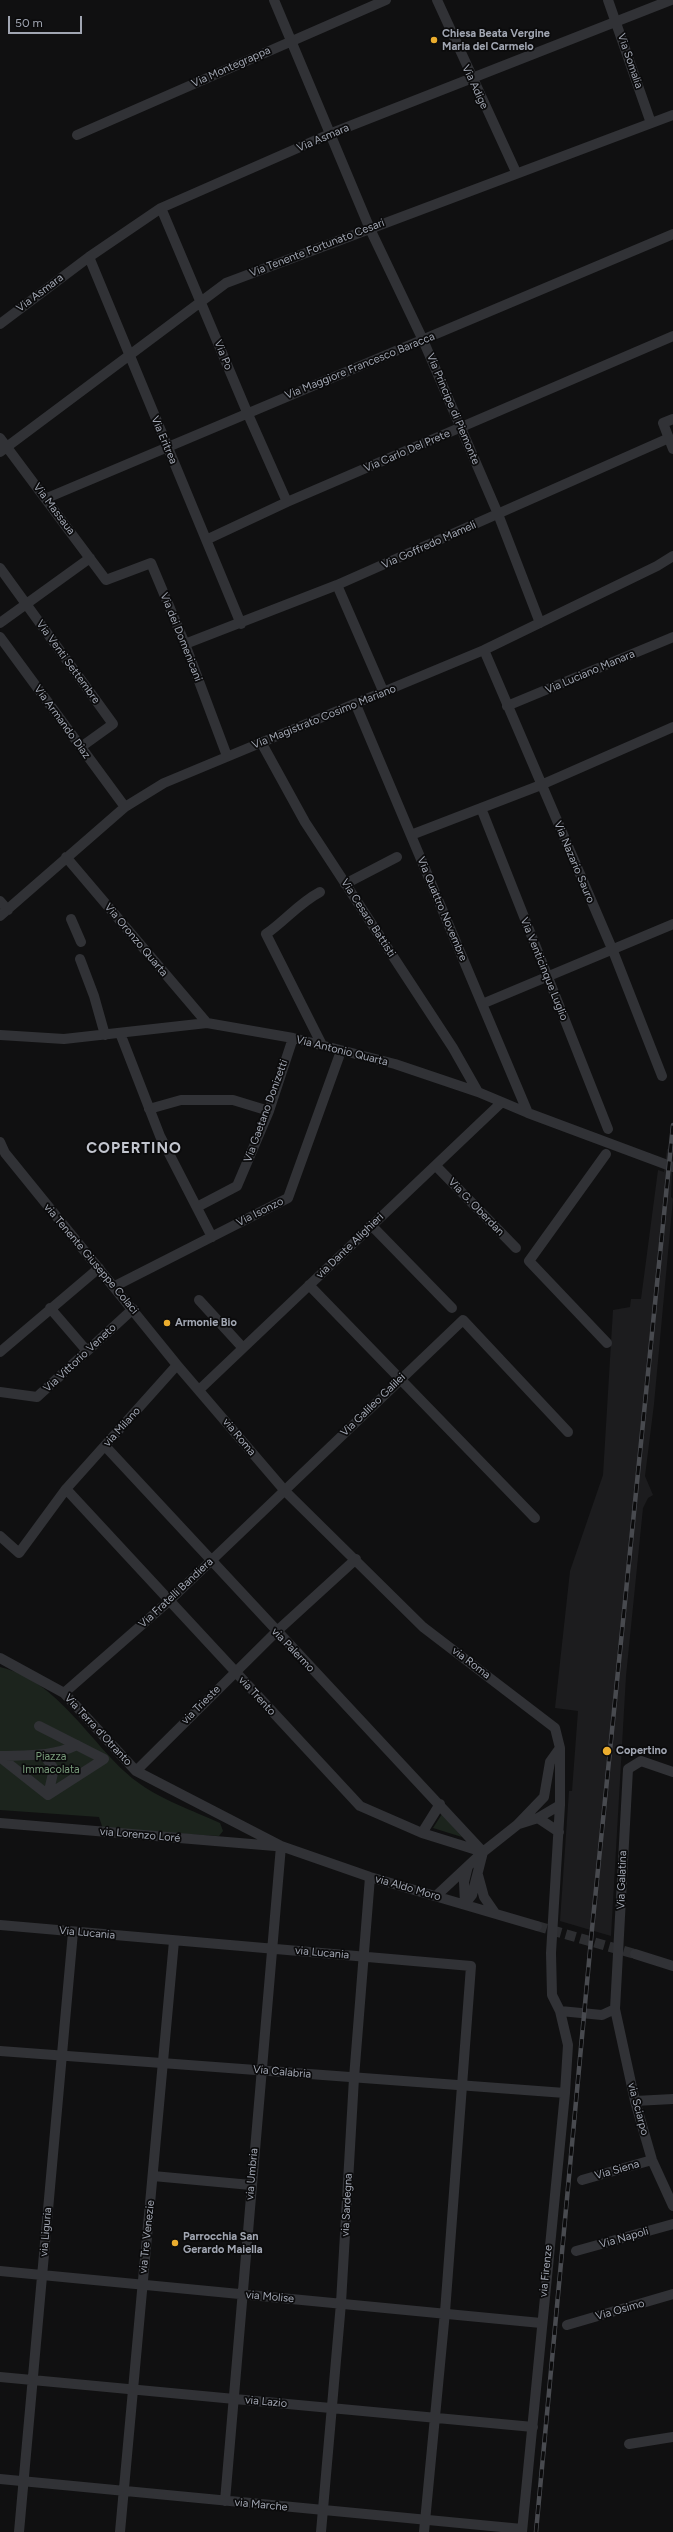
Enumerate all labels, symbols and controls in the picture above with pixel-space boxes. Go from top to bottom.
scale bar [10,8,84,34]
text: 50 m [15,16,43,30]
place label: Chiesa Beata Vergine Maria del Carmelo [442,27,550,53]
street label: Via Somalia [614,32,646,90]
marker: Chiesa Beata Vergine Maria del Carmelo [429,35,439,45]
street label: Via Montegrappa [190,44,272,90]
street label: Via Adige [459,63,491,111]
street label: Via Asmara [295,121,351,155]
street label: Via Tenente Fortunato Cesari [248,216,386,280]
street label: Via Asmara [14,271,66,315]
street label: Via Maggiore Francesco Baracca [283,330,437,402]
street label: Via Po [211,338,235,372]
street label: Via Principe di Piemonte [424,351,482,467]
street label: Via Eritrea [148,414,180,466]
street label: Via Carlo Del Prete [362,427,452,475]
street label: Via Massaua [30,481,78,537]
street label: Via Goffredo Mameli [380,518,478,572]
street label: Via dei Domenicani [157,591,205,683]
street label: Via Venti Settembre [33,618,103,706]
street label: Via Luciano Manara [543,647,637,697]
street label: Via Magistrato Cosimo Mariano [250,682,398,752]
street label: Via Armando Diaz [31,683,93,761]
street label: Via Nazario Sauro [551,819,597,905]
street label: Via Quattro Novembre [414,855,470,963]
street label: Via Cesare Battisti [338,876,398,960]
street label: Via Oronzo Quarta [102,901,170,979]
street label: Via Venticinque Luglio [517,916,571,1022]
street label: Via Antonio Quarta [295,1033,389,1069]
street label: Via Gaetano Donizetti [241,1058,291,1164]
district label: COPERTINO [86,1140,182,1158]
street label: Via G. Oberdan [445,1176,507,1238]
street label: Via Isonzo [234,1195,286,1229]
street label: via Tenente Giuseppe Colaci [41,1201,141,1317]
street label: via Dante Alighieri [314,1210,386,1282]
place label: Armonie Bio [175,1316,237,1330]
marker: Armonie Bio [162,1318,172,1328]
street label: Via Vittorio Veneto [41,1321,119,1395]
street label: Via Galileo Galilei [338,1371,408,1439]
street label: via Milano [101,1404,143,1450]
street label: via Roma [220,1416,258,1458]
street label: Via Fratelli Bandiera [136,1555,216,1631]
street label: via Palermo [269,1625,317,1675]
street label: via Roma [449,1644,493,1682]
street label: via Trento [236,1674,278,1718]
street label: via Trieste [179,1683,223,1727]
street label: Via Terra d'Otranto [61,1691,135,1769]
place label: Copertino [616,1744,667,1758]
marker: Copertino [601,1745,613,1757]
park label: Piazza Immacolata [22,1750,80,1776]
street label: via Lorenzo Loré [99,1825,181,1845]
street label: Via Galatina [614,1850,630,1910]
street label: via Aldo Moro [374,1872,442,1904]
street label: Via Lucania [58,1924,116,1942]
street label: via Lucania [294,1944,350,1962]
street label: Via Calabria [252,2063,312,2081]
street label: via Sciarpo [625,2081,651,2137]
street label: via Umbria [243,2147,261,2201]
street label: Via Siena [593,2157,641,2183]
street label: via Sardegna [339,2173,355,2237]
street label: via Tre Venezie [137,2200,157,2274]
street label: via Liguria [37,2207,55,2257]
street label: Via Napoli [598,2225,650,2251]
place label: Parrocchia San Gerardo Maiella [183,2230,263,2256]
marker: Parrocchia San Gerardo Maiella [170,2238,180,2248]
street label: via Firenze [537,2244,555,2298]
street label: via Molise [245,2288,295,2306]
street label: Via Osimo [594,2297,646,2323]
street label: via Lazio [244,2394,288,2410]
street label: via Marche [234,2496,288,2514]

